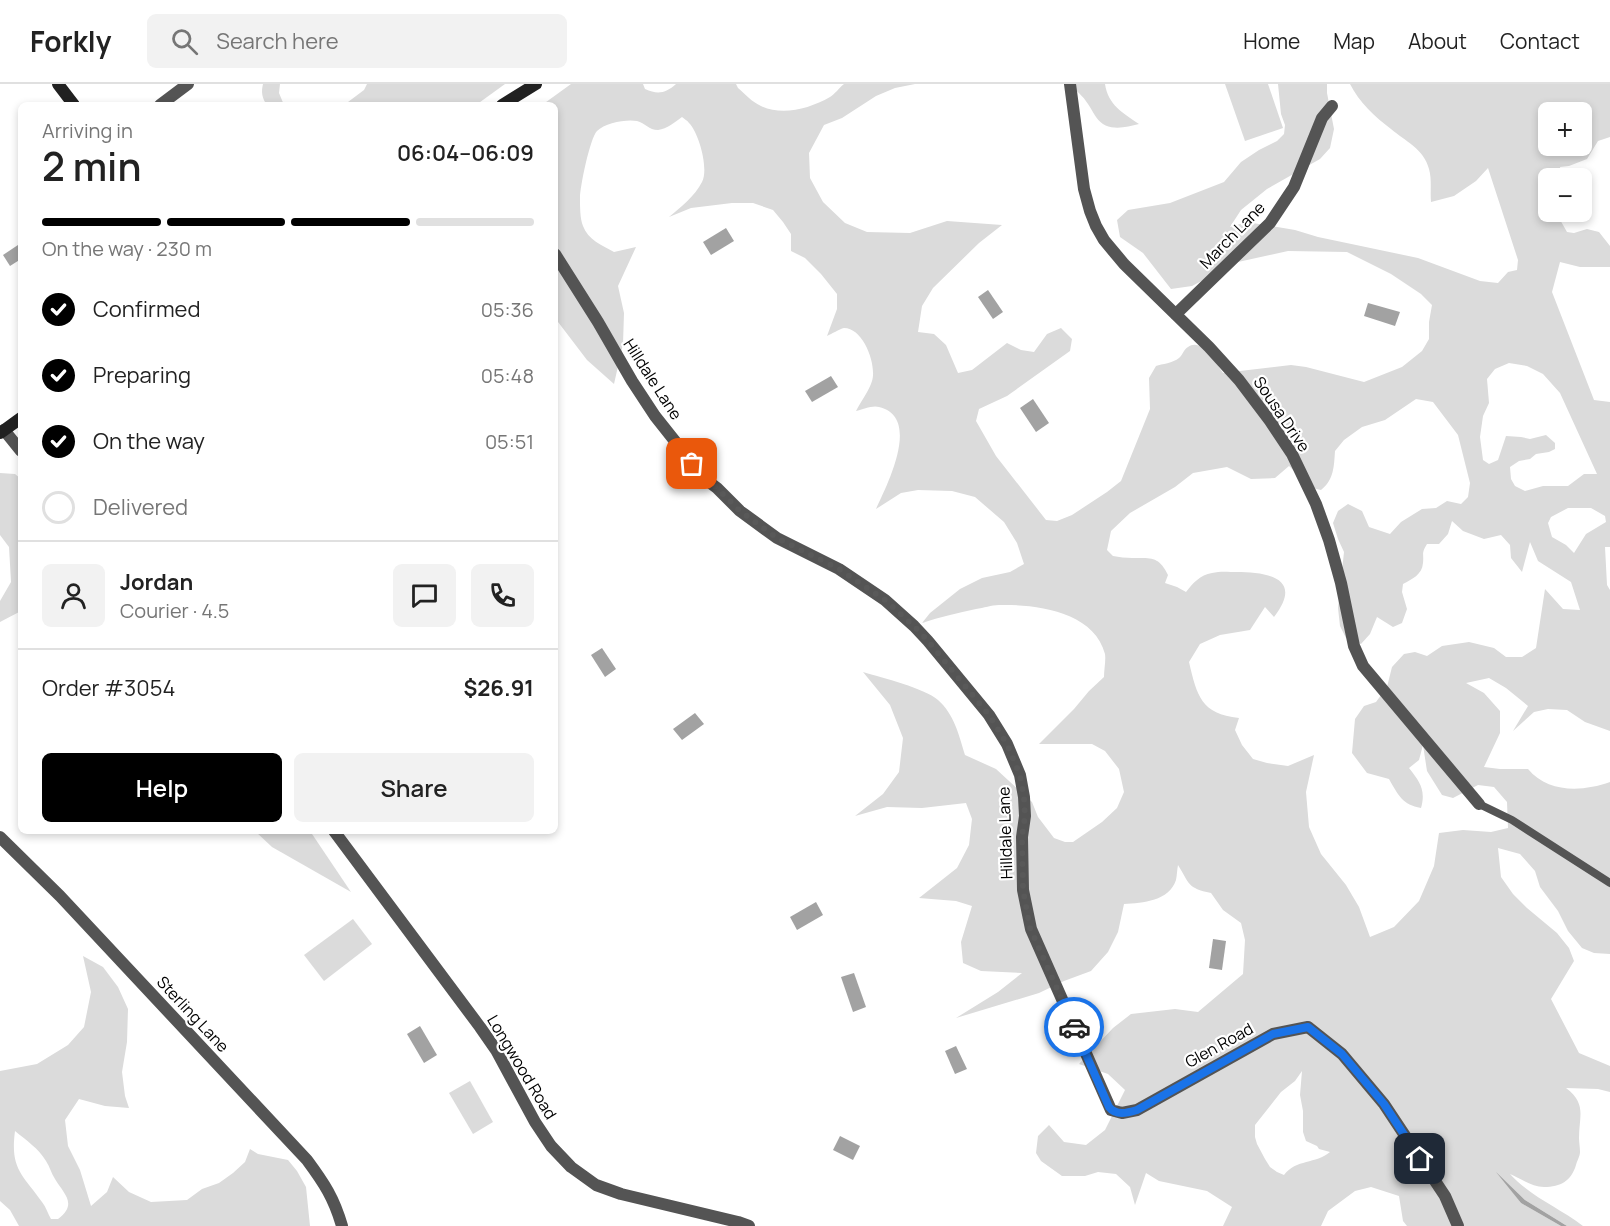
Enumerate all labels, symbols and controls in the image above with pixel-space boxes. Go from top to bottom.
search box [147,14,567,68]
text: Forkly [30,22,111,60]
icon: search [168,25,201,58]
text: Search here [216,26,339,56]
text: Home [1243,27,1300,55]
text: Map [1333,27,1375,55]
text: About [1408,27,1467,55]
text: Contact [1500,27,1580,55]
map controls [1538,102,1592,222]
button: + [1538,102,1592,156]
text: Arriving in [42,117,133,144]
text: 06:04–06:09 [397,138,534,168]
text: 2 min [42,139,141,193]
button: − [1538,168,1592,222]
street label: March Lane [1194,197,1270,273]
text: On the way · 230 m [42,235,212,262]
icon: check [42,293,75,326]
text: Confirmed [93,294,201,324]
text: 05:36 [481,296,534,323]
street label: Hilldale Lane [619,334,687,424]
icon: check [42,359,75,392]
text: Preparing [93,360,191,390]
text: 05:48 [481,362,534,389]
street label: Sousa Drive [1249,372,1315,456]
icon: check [42,425,75,458]
text: On the way [93,426,205,456]
text: 05:51 [485,428,534,455]
pin [666,438,717,489]
icon: bag [675,447,708,480]
text: Delivered [93,492,188,522]
button: person [42,564,105,627]
button: chat [393,564,456,627]
button: phone [471,564,534,627]
text: Jordan [120,567,193,597]
text: Courier · 4.5 [120,597,229,624]
text: Order #3054 [42,673,175,703]
text: $26.91 [463,673,534,703]
button: Help [42,753,282,822]
button: Share [294,753,534,822]
street label: Hilldale Lane [992,786,1018,880]
street label: Sterling Lane [152,971,234,1057]
courier [1044,997,1104,1057]
street label: Longwood Road [482,1011,562,1123]
icon: car [1058,1011,1091,1044]
street label: Glen Road [1181,1017,1257,1073]
pin [1394,1133,1445,1184]
icon: home [1403,1142,1436,1175]

